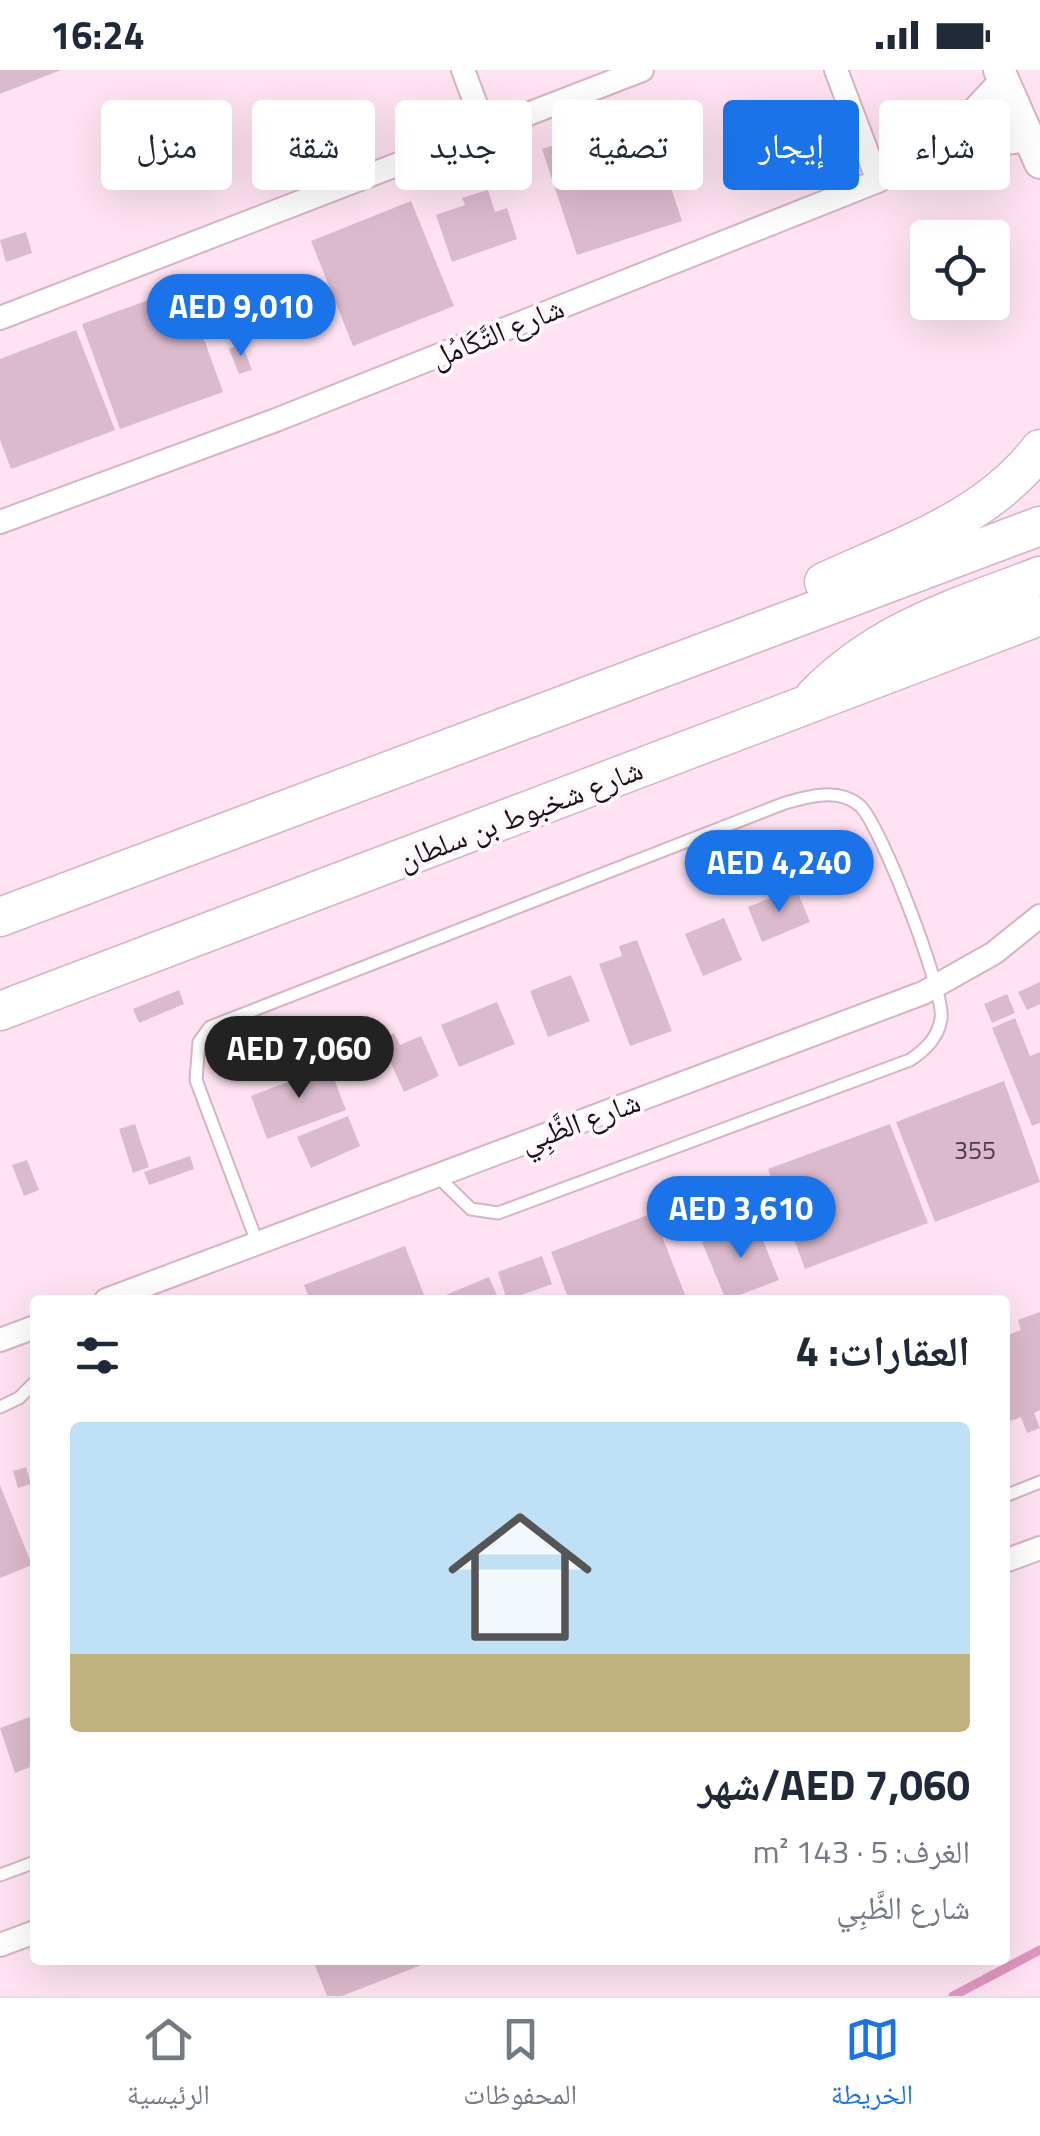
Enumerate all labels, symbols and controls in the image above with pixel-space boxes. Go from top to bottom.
text: 16:24 [50,6,145,64]
chip: منزل [101,100,232,190]
chip: شقة [252,100,375,190]
chip: جديد [395,100,532,190]
chip: تصفية [552,100,703,190]
chip: إيجار [723,100,859,190]
chip: شراء [879,100,1010,190]
map controls [910,220,1010,320]
button: locate [910,220,1010,320]
pin: AED 9,010 [127,274,355,359]
text: AED 9,010 [169,282,313,330]
street label: شارع التَّكَامُل [423,284,571,380]
street label: شارع شخبوط بن سلطان [391,746,649,882]
pin: AED 4,240 [665,830,893,915]
text: AED 4,240 [707,838,851,886]
pin: AED 7,060 [185,1016,413,1101]
text: AED 7,060 [227,1024,371,1072]
street label: شارع الظَّبِي [513,1078,647,1166]
house number: 355 [954,1131,996,1169]
pin: AED 3,610 [627,1176,855,1261]
text: AED 3,610 [669,1184,813,1232]
text: العقارات: 4 [796,1318,970,1382]
icon: filters [70,1328,125,1383]
icon: home [430,1487,610,1667]
text: AED 7,060/شهر [698,1752,970,1816]
text: الغرف: 5 · 143 m² [753,1827,970,1875]
text: شارع الظَّبِي [836,1883,970,1931]
tab: الرئيسية [127,2012,210,2122]
tab: المحفوظات [463,2012,577,2122]
tab: الخريطة [831,2012,913,2122]

